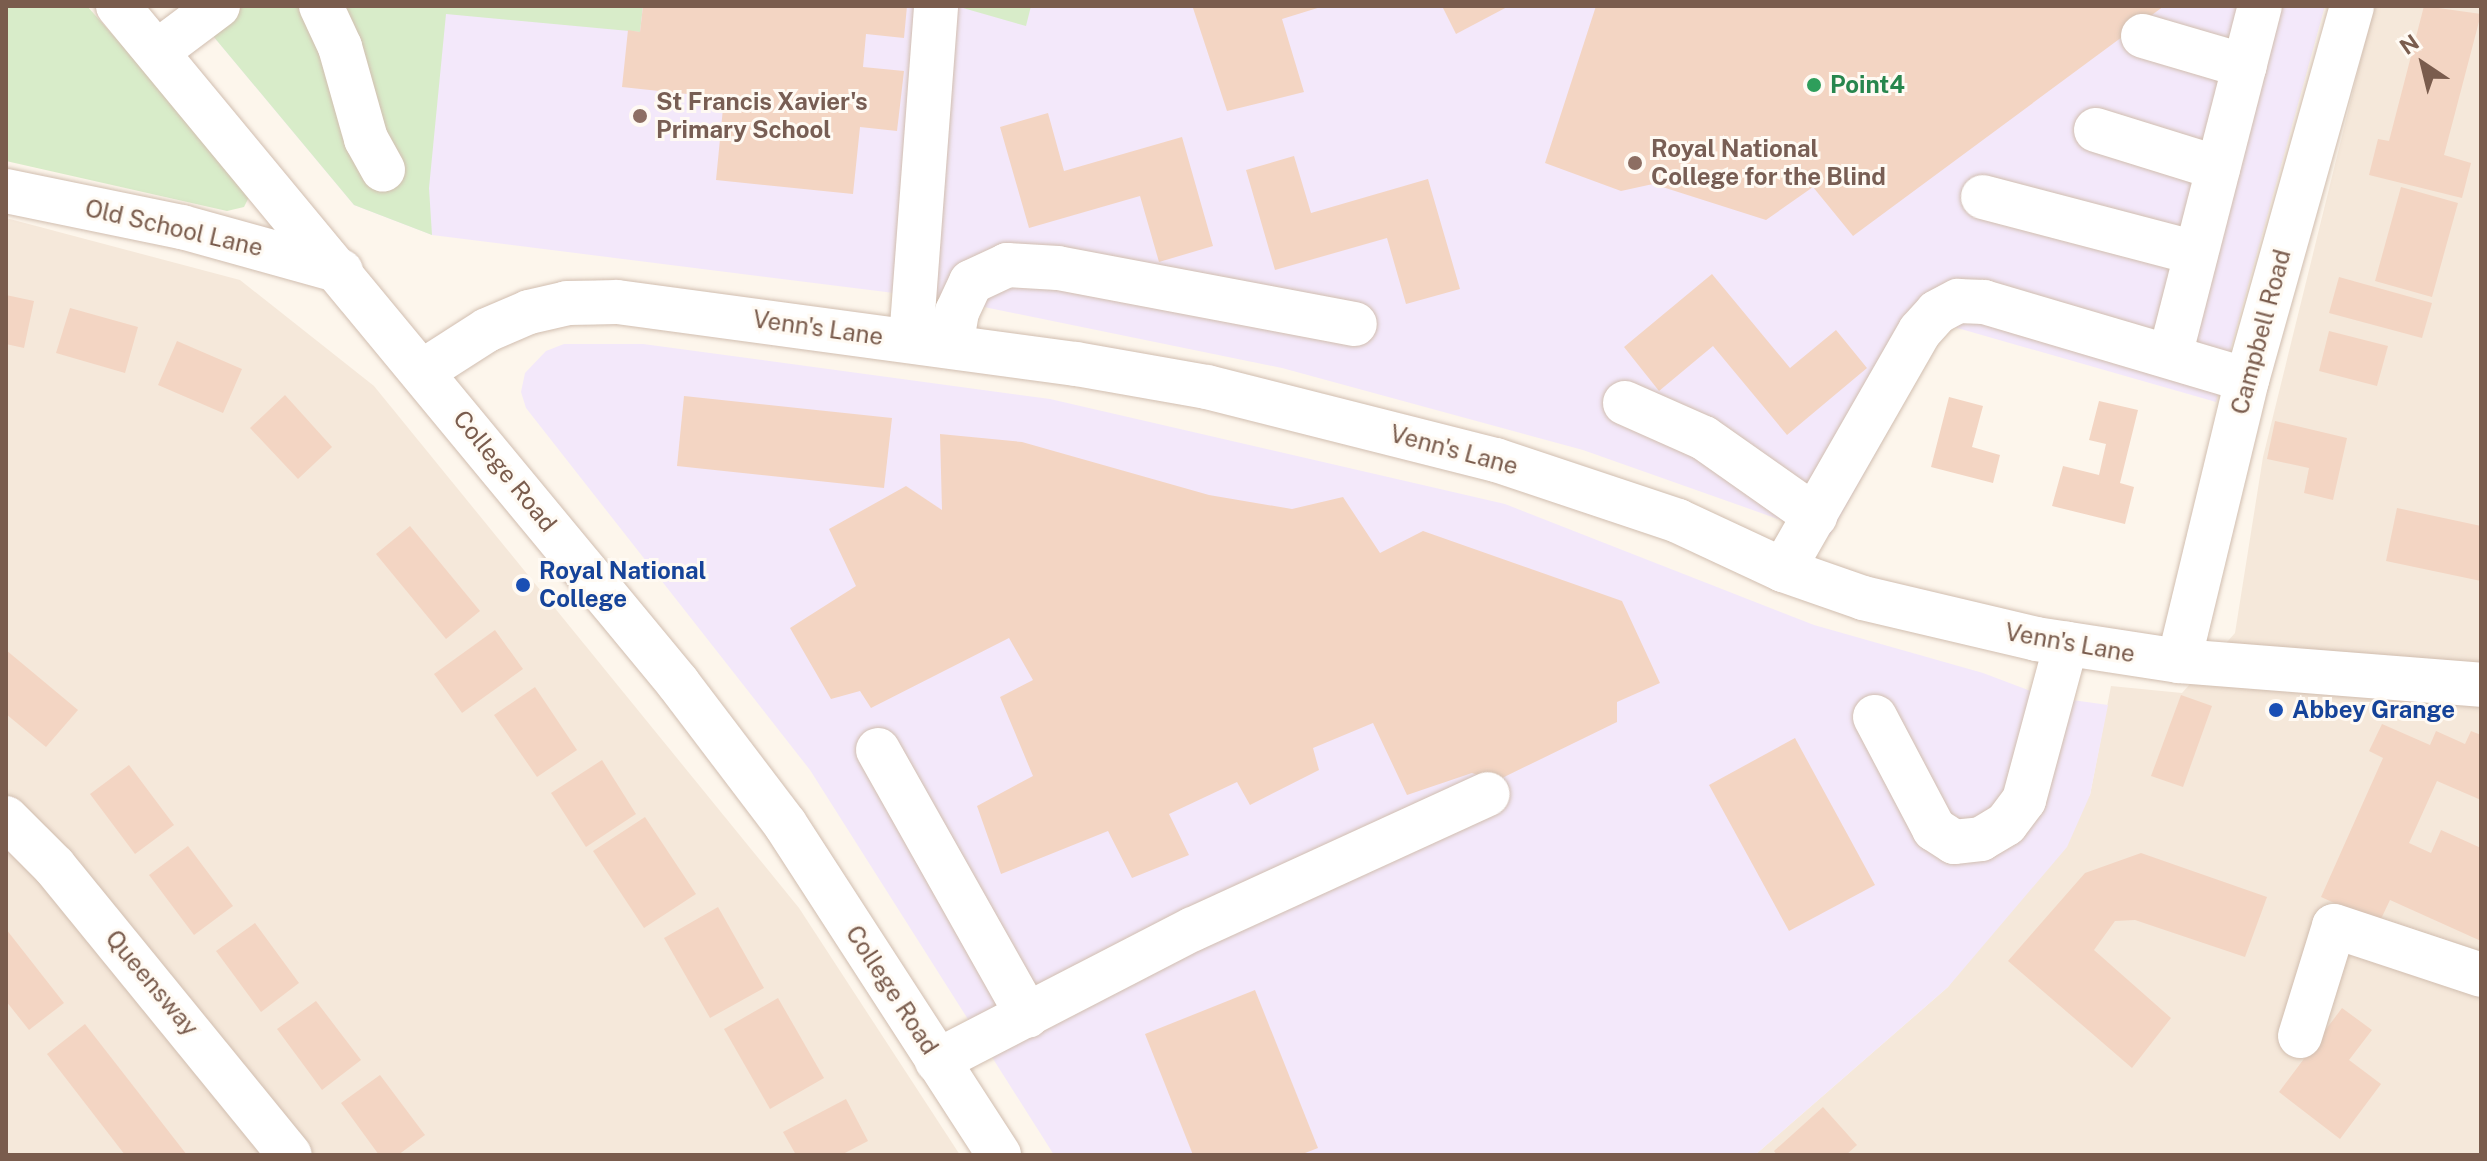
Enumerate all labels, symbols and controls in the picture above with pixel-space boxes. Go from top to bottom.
north arrow [2383,24,2463,104]
text: N [2395,29,2424,60]
place label: Point4 [1830,71,1905,99]
marker: Point4 [1805,76,1823,94]
place label: St Francis Xavier's Primary School [656,88,868,144]
marker: St Francis Xavier's Primary School [631,107,649,125]
place label: Royal National College for the Blind [1651,135,1886,191]
marker: Royal National College for the Blind [1626,154,1644,172]
street label: Old School Lane [82,194,266,262]
street label: Campbell Road [2225,246,2297,418]
street label: Venn's Lane [751,305,885,351]
street label: College Road [447,404,563,538]
street label: Venn's Lane [1387,419,1521,481]
place label: Royal National College [539,557,706,613]
marker: Royal National College [514,576,532,594]
street label: Venn's Lane [2003,617,2137,669]
place label: Abbey Grange [2292,696,2455,724]
marker: Abbey Grange [2267,701,2285,719]
street label: College Road [840,920,944,1060]
street label: Queensway [99,924,205,1042]

